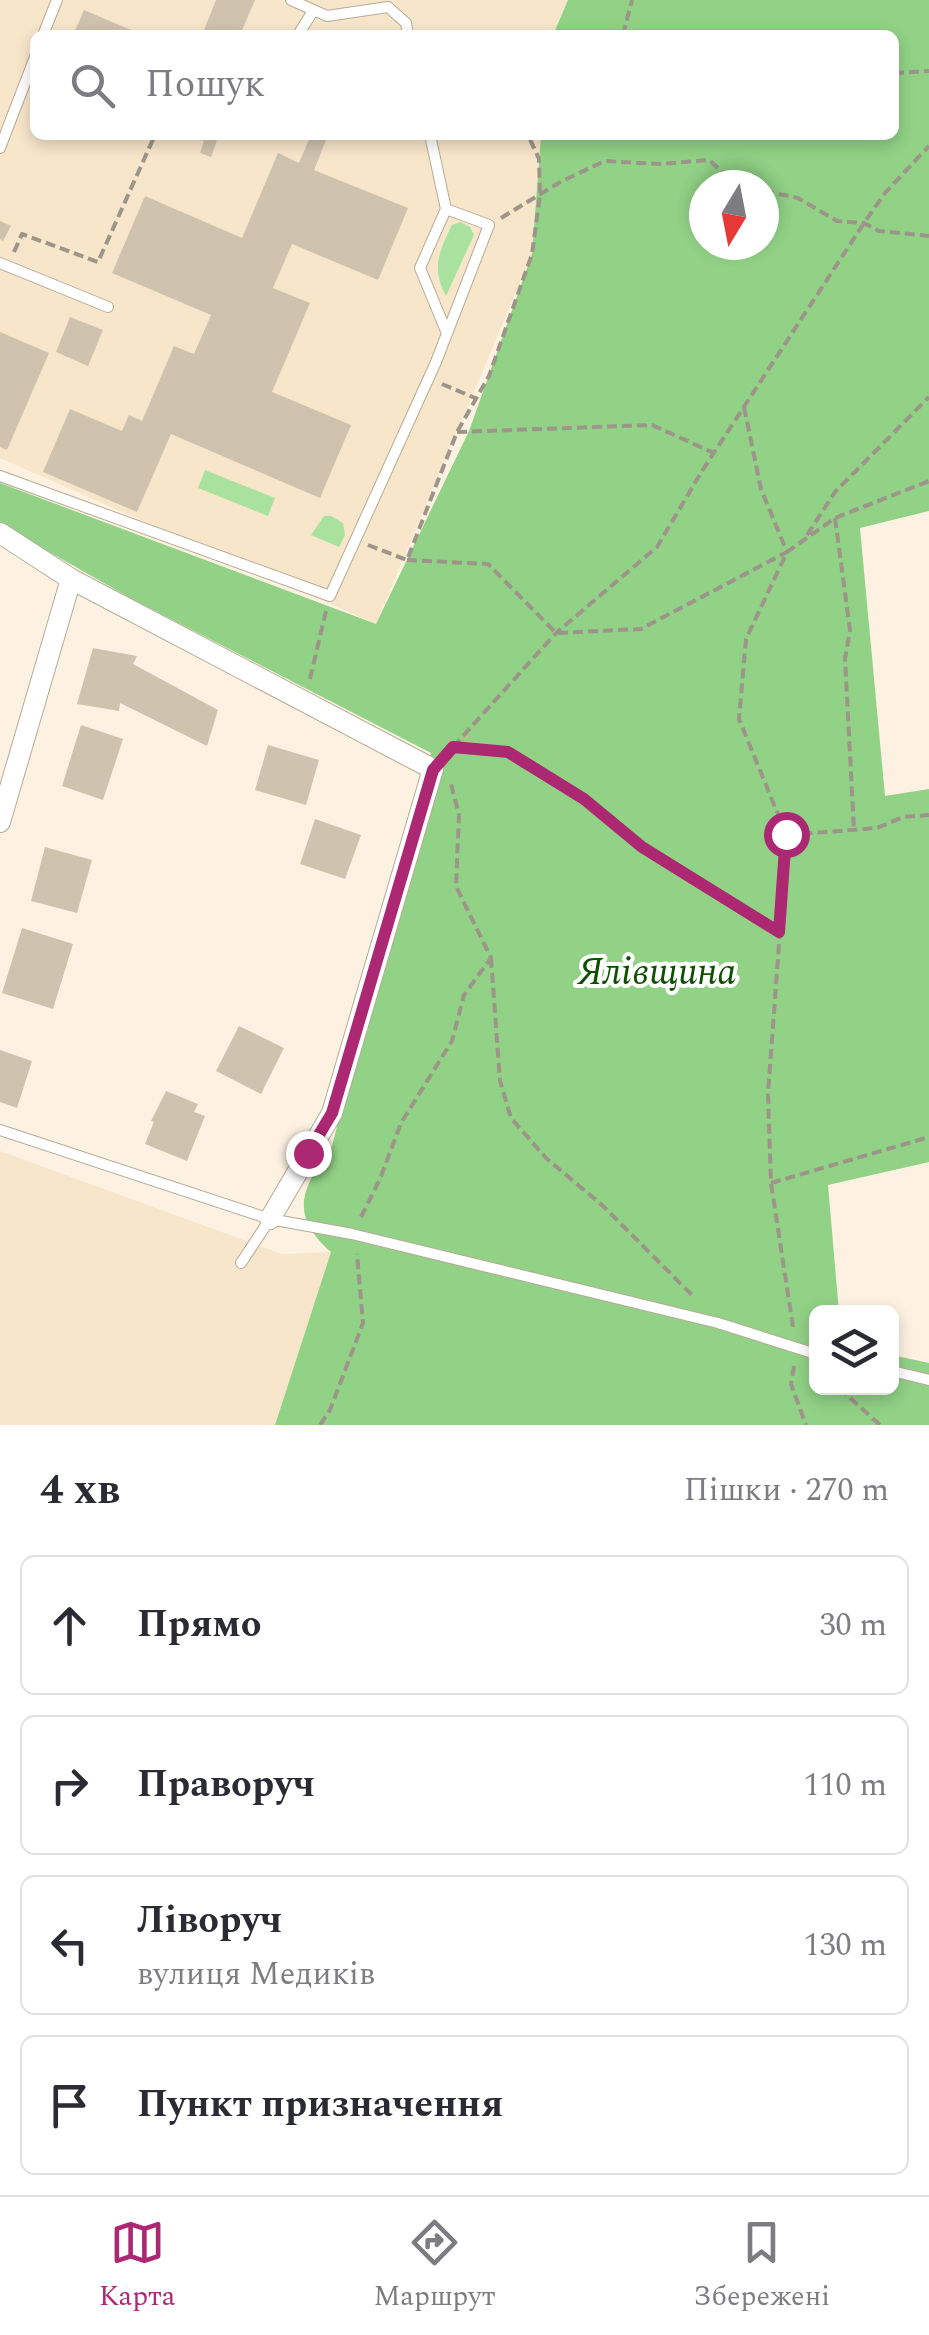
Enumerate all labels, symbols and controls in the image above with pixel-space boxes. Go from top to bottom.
search box [30,30,899,140]
text: Пошук [145,56,265,114]
icon: search [65,58,120,113]
north arrow [689,170,779,260]
route start [764,812,810,858]
park label: Ялівщина [577,944,736,1002]
route end [286,1131,332,1177]
map controls [809,1305,899,1395]
button: layers [809,1305,899,1395]
text: 4 хв [40,1459,120,1522]
text: Пішки · 270 m [684,1466,889,1515]
text: Прямо [137,1596,262,1654]
icon: ahead [42,1598,97,1653]
text: 30 m [819,1601,887,1650]
text: Праворуч [137,1756,315,1814]
icon: right [42,1758,97,1813]
text: 110 m [803,1761,887,1810]
text: Ліворуч [137,1892,282,1950]
icon: left [42,1918,97,1973]
text: 130 m [803,1921,887,1970]
text: вулиця Медиків [137,1950,375,1999]
text: Пункт призначення [137,2076,503,2134]
icon: arrive [42,2078,97,2133]
tab: Карта [99,2215,176,2318]
tab: Маршрут [373,2215,495,2318]
tab: Збережені [693,2215,830,2318]

